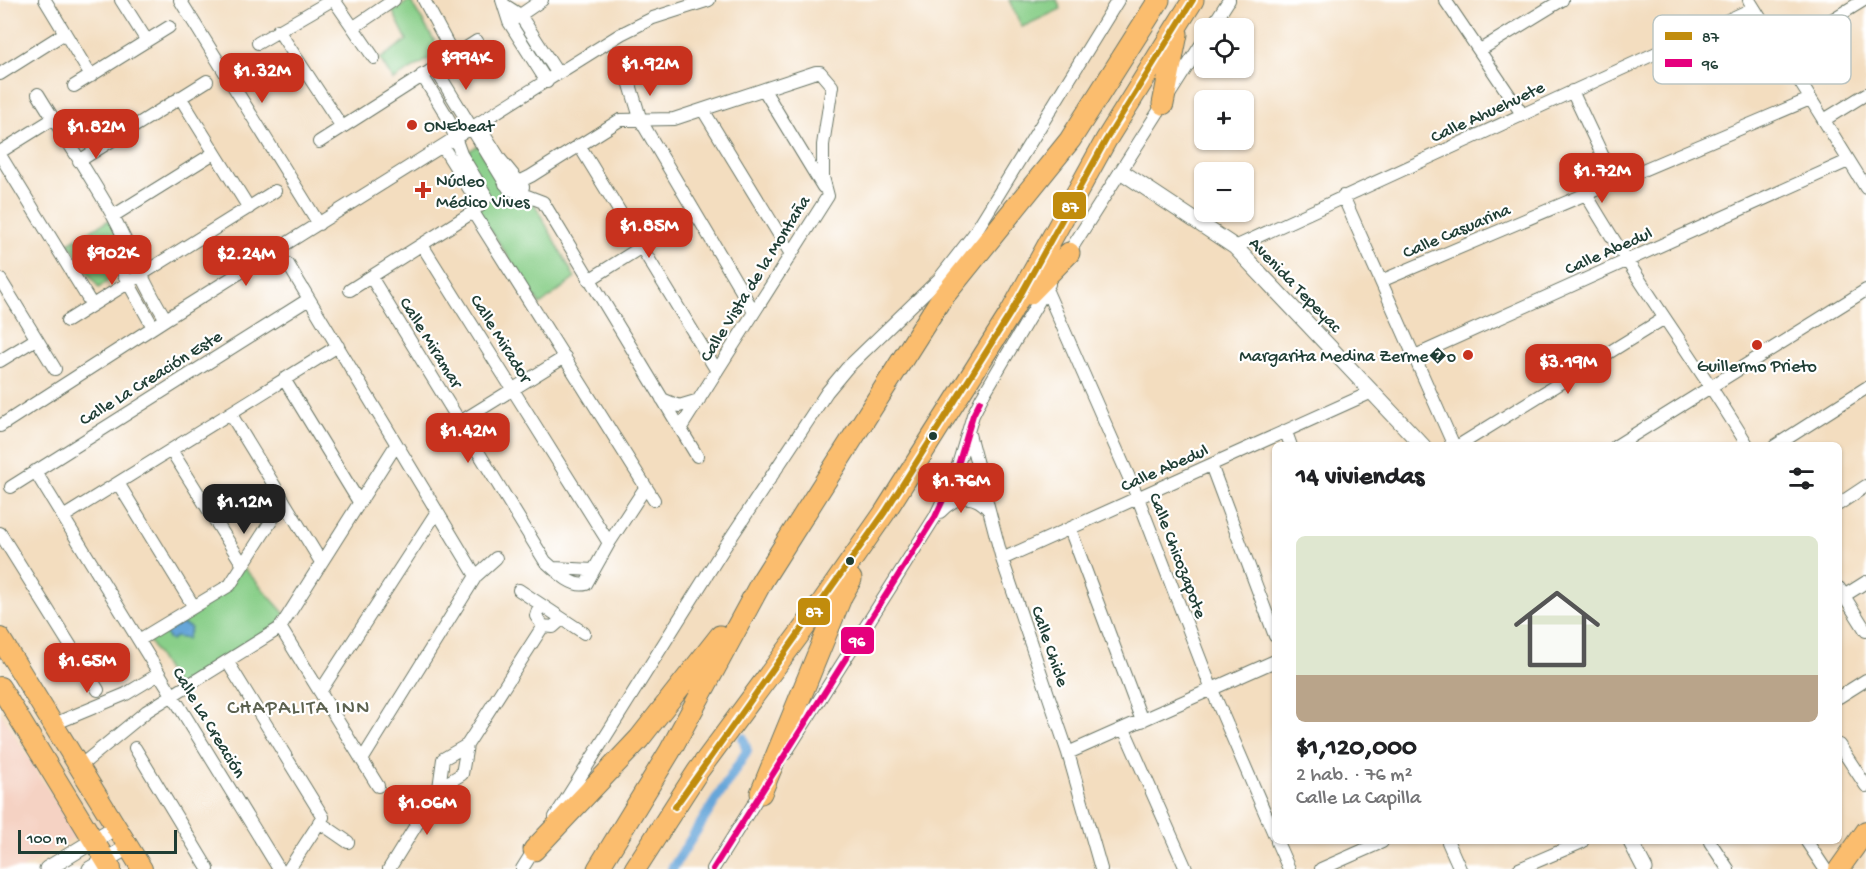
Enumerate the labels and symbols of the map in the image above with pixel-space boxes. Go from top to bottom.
legend [1653,15,1851,84]
text: 87 [1702,30,1720,49]
pin: $994K [424,40,508,91]
pin: $1.92M [601,46,699,97]
pin: $1.32M [213,53,311,104]
text: 96 [1701,57,1719,76]
street label: Calle Ahuehuete [1428,77,1549,149]
pin: $1.82M [47,109,145,160]
place label: ONEbeat [424,117,496,138]
marker: ONEbeat [405,118,419,132]
pin: $1.72M [1553,153,1651,204]
place label: Núcleo Médico Vives [436,172,531,214]
marker: Núcleo Médico Vives [414,181,432,199]
line badge: 87 [1052,191,1087,220]
street label: Calle Vista de la Montaña [696,192,816,366]
text: 87 [1061,200,1079,219]
street label: Calle Casuarina [1400,200,1515,264]
pin: $1.85M [600,208,698,259]
street label: Calle Abedul [1562,224,1656,281]
street label: Avenida Tepeyac [1243,234,1346,338]
pin: $902K [70,235,154,286]
pin: $2.24M [197,236,295,287]
street label: Calle Mirador [464,291,536,389]
street label: Calle Miramar [394,294,467,394]
street label: Calle La Creación Este [76,326,227,432]
marker: Guillermo Prieto [1750,338,1764,352]
pin: $3.19M [1519,344,1617,395]
place label: Margarita Medina Zerme�o [1239,347,1456,368]
marker: Margarita Medina Zerme�o [1461,348,1475,362]
place label: Guillermo Prieto [1697,357,1817,378]
pin: $1.42M [419,413,517,464]
unlabelled marker [927,430,939,442]
street label: Calle Abedul [1118,441,1212,498]
pin: $1.76M [912,463,1010,514]
pin: $1.12M [195,484,293,535]
street label: Calle Chicozapote [1143,490,1211,622]
unlabelled marker [844,555,856,567]
line badge: 87 [797,597,831,626]
street label: Calle Chicle [1025,604,1072,691]
text: 87 [805,605,823,624]
line badge: 96 [840,626,875,655]
text: 96 [848,634,866,653]
pin: $1.65M [38,643,136,694]
street label: Calle La Creación [167,664,249,783]
district label: CHAPALITA INN [227,698,371,721]
pin: $1.06M [378,785,476,836]
scale bar [18,827,177,854]

